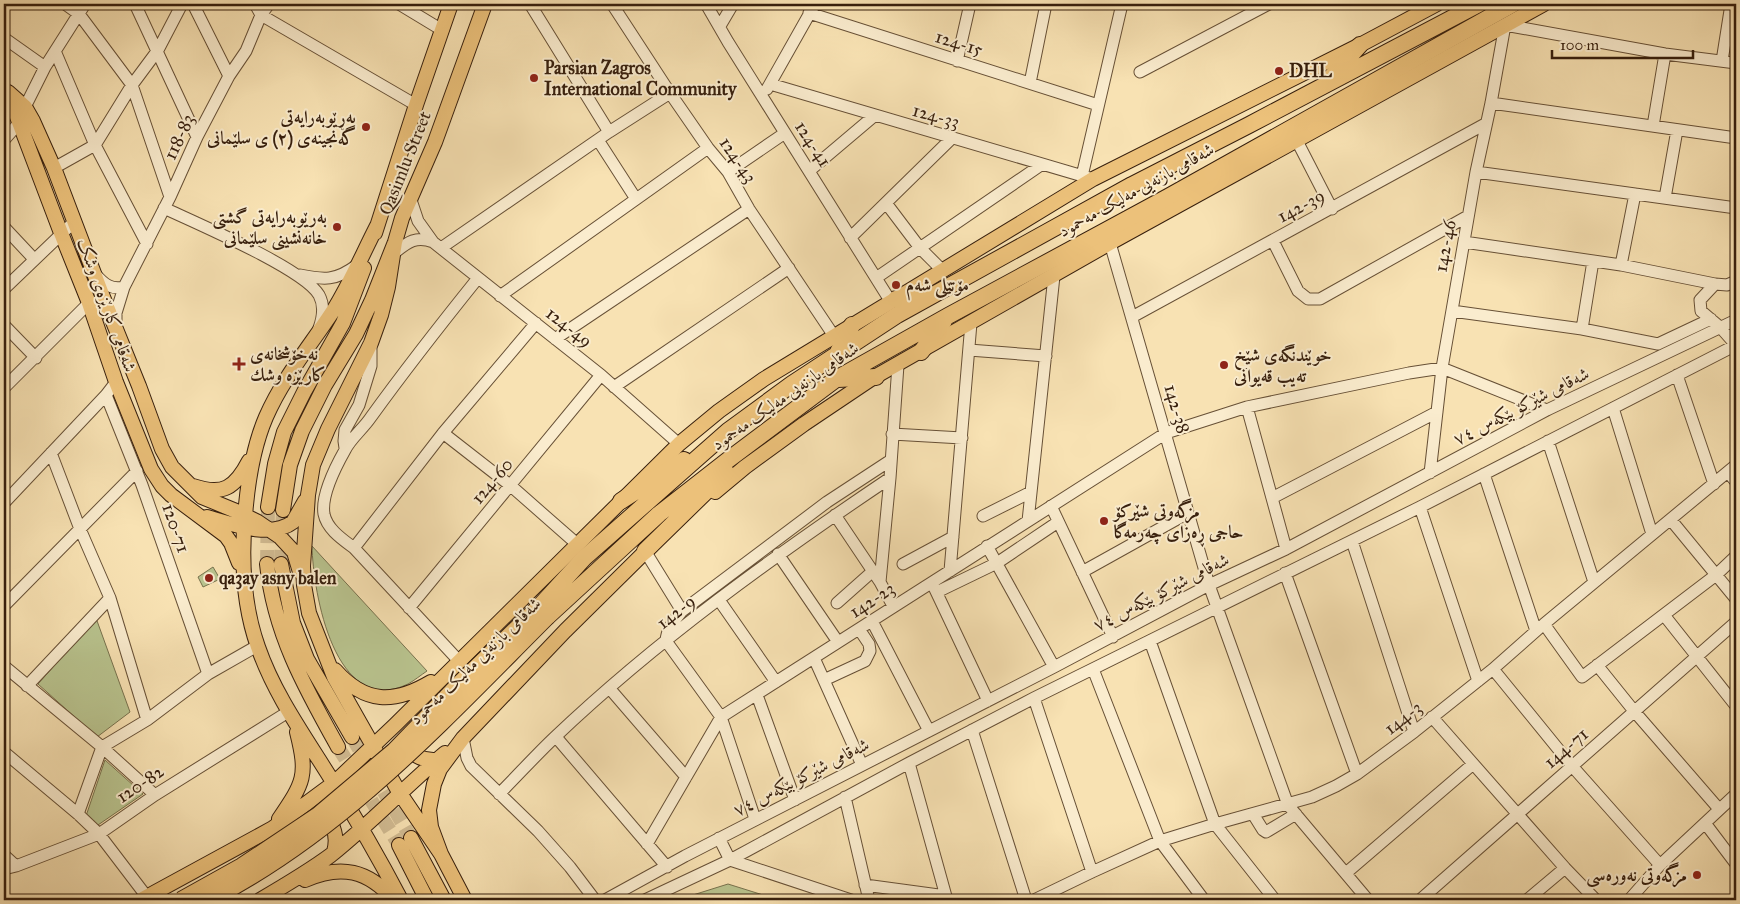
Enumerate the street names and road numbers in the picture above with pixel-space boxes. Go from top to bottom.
street label: 124-15 [932,25,986,61]
street label: 124-33 [910,99,962,133]
street label: Qasimlu Street [374,107,436,218]
street label: 118-83 [159,111,199,163]
street label: 124-41 [790,117,836,171]
street label: 124-43 [715,133,761,187]
street label: شەقامی بازنەیی مەلیک مەحمود [1054,138,1218,243]
street label: 142-39 [1274,184,1328,228]
street label: 142-46 [1430,217,1461,274]
street label: شەقامی کارێزەی وشک [73,235,141,375]
street label: 124-49 [541,302,597,352]
street label: شەقامی بازنەیی مەلیک مەحمود [707,337,863,456]
street label: شەقامی شێرکۆ بێکەس ٧٤ [1449,362,1593,450]
street label: 142-38 [1160,382,1194,436]
street label: 124-60 [466,454,518,508]
street label: 120-71 [157,501,195,555]
street label: شەقامی شێرکۆ بێکەس ٧٤ [1089,548,1233,636]
street label: 142-23 [845,577,899,623]
street label: 142-9 [652,590,700,634]
street label: شەقامی بازنەیی مەلیک مەحمود [404,592,546,730]
street label: 144-3 [1380,696,1426,740]
street label: 144-71 [1539,723,1593,773]
street label: شەقامی شێرکۆ بێکەس ٧٤ [729,733,873,821]
street label: 120-82 [112,760,168,808]

